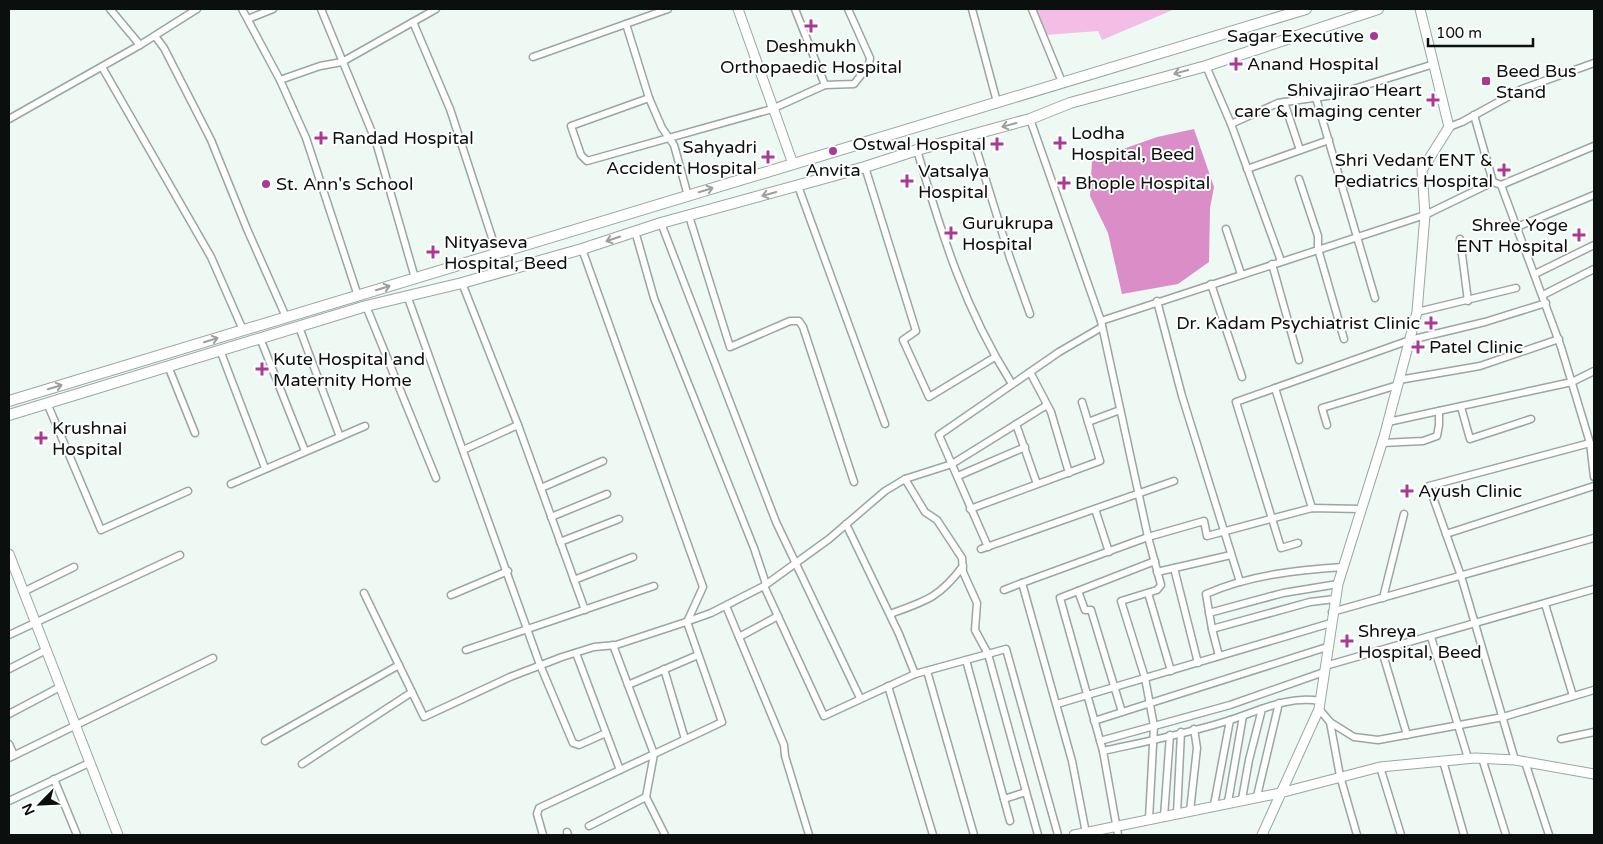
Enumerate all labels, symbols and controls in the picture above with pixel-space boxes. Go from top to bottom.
scale bar [1428,15,1533,47]
marker: Deshmukh Orthopaedic Hospital [804,19,818,33]
text: 100 m [1436,24,1482,42]
place label: Sagar Executive [1227,25,1364,47]
marker: Sagar Executive [1368,30,1380,42]
place label: Deshmukh Orthopaedic Hospital [720,35,902,78]
place label: Anand Hospital [1247,53,1379,75]
marker: Anand Hospital [1229,57,1243,71]
place label: Beed Bus Stand [1496,60,1577,103]
one-way arrow [1174,68,1190,78]
marker: Beed Bus Stand [1480,75,1492,87]
place label: Shivajirao Heart care & Imaging center [1234,79,1422,122]
marker: Shivajirao Heart care & Imaging center [1426,93,1440,107]
one-way arrow [1002,120,1018,130]
place label: Lodha Hospital, Beed [1071,122,1195,165]
place label: Randad Hospital [332,127,474,149]
marker: Randad Hospital [314,131,328,145]
place label: Ostwal Hospital [852,133,986,155]
place label: Sahyadri Accident Hospital [606,136,757,179]
marker: Lodha Hospital, Beed [1053,136,1067,150]
marker: Ostwal Hospital [990,137,1004,151]
marker: Anvita [827,145,839,157]
place label: Shri Vedant ENT & Pediatrics Hospital [1334,149,1493,192]
marker: Sahyadri Accident Hospital [761,150,775,164]
place label: Anvita [805,159,861,181]
place label: Vatsalya Hospital [918,160,989,203]
marker: Shri Vedant ENT & Pediatrics Hospital [1497,163,1511,177]
place label: Bhople Hospital [1075,172,1210,194]
place label: St. Ann's School [276,173,414,195]
marker: Vatsalya Hospital [900,174,914,188]
marker: Bhople Hospital [1057,176,1071,190]
marker: St. Ann's School [260,178,272,190]
one-way arrow [698,185,714,195]
one-way arrow [762,190,778,199]
place label: Gurukrupa Hospital [962,212,1054,255]
place label: Shree Yoge ENT Hospital [1456,214,1568,257]
marker: Gurukrupa Hospital [944,226,958,240]
marker: Shree Yoge ENT Hospital [1572,228,1586,242]
place label: Nityaseva Hospital, Beed [444,231,568,274]
one-way arrow [605,234,621,244]
marker: Nityaseva Hospital, Beed [426,245,440,259]
one-way arrow [375,282,391,292]
place label: Dr. Kadam Psychiatrist Clinic [1176,312,1420,334]
marker: Dr. Kadam Psychiatrist Clinic [1424,316,1438,330]
one-way arrow [203,334,219,344]
place label: Patel Clinic [1429,336,1523,358]
marker: Patel Clinic [1411,340,1425,354]
place label: Kute Hospital and Maternity Home [273,348,425,391]
marker: Kute Hospital and Maternity Home [255,362,269,376]
one-way arrow [47,381,63,391]
place label: Krushnai Hospital [52,417,127,460]
marker: Krushnai Hospital [34,431,48,445]
place label: Ayush Clinic [1418,480,1522,502]
marker: Ayush Clinic [1400,484,1414,498]
place label: Shreya Hospital, Beed [1358,620,1482,663]
marker: Shreya Hospital, Beed [1340,634,1354,648]
north arrow [15,779,65,829]
text: N [19,800,39,818]

